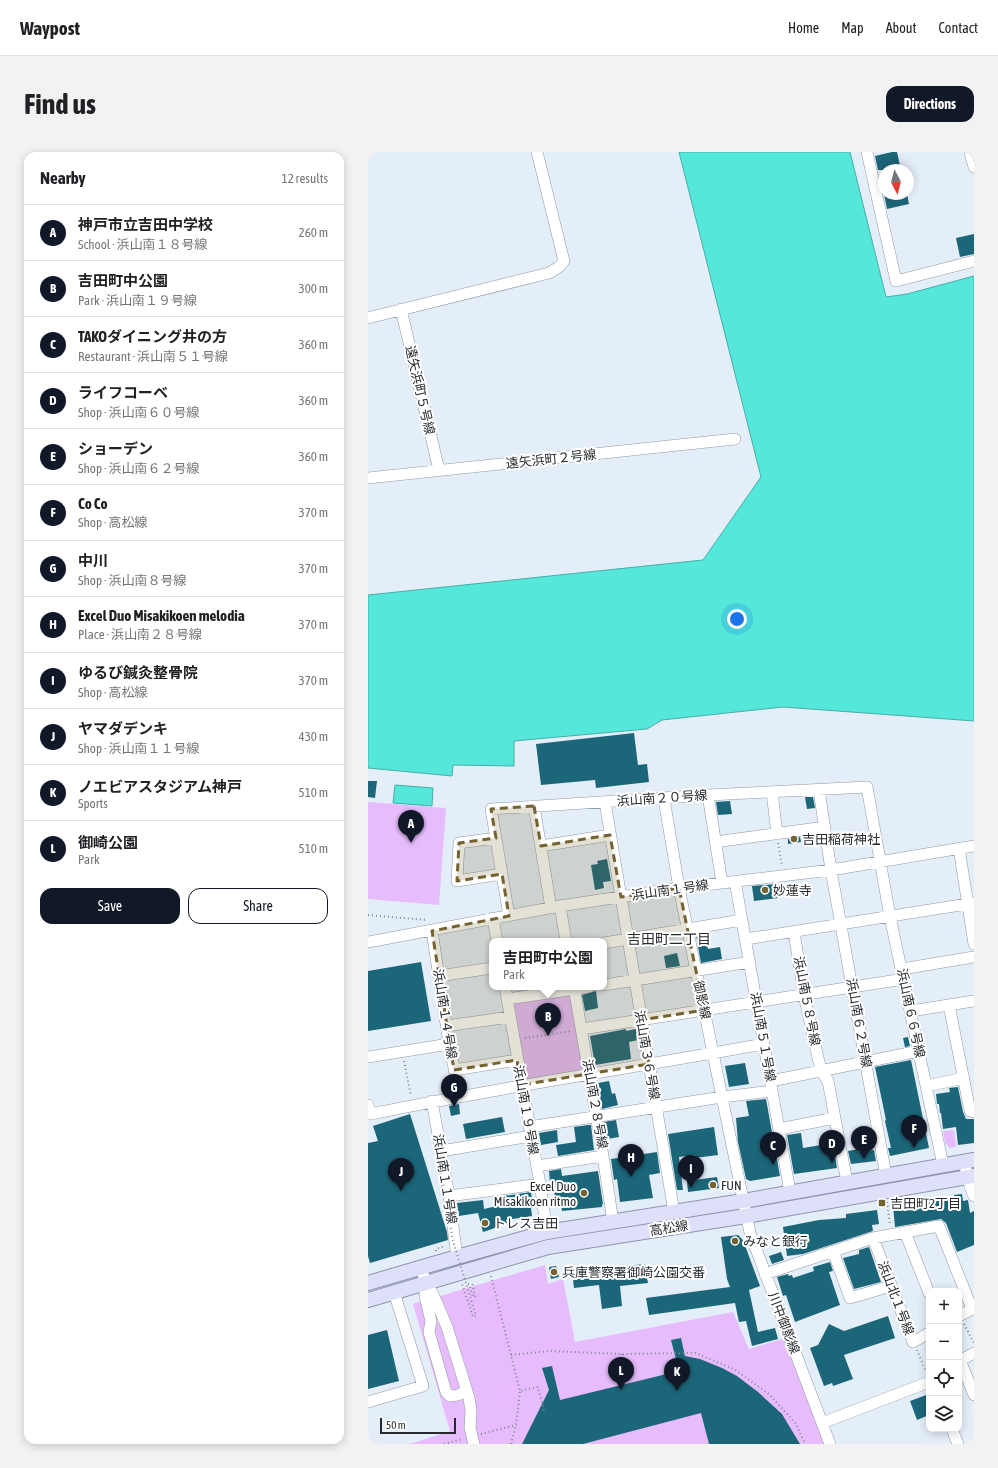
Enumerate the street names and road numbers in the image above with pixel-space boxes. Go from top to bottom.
street label: 遠矢浜町５号線 [402,344,438,436]
street label: 遠矢浜町２号線 [505,447,597,471]
street label: 浜山南２０号線 [616,787,708,809]
street label: 浜山南１号線 [630,877,710,903]
street label: 浜山南５８号線 [791,955,823,1047]
street label: 浜山南６６号線 [894,967,928,1059]
street label: 浜山南１４号線 [430,968,460,1060]
street label: 浜山南６２号線 [844,977,874,1069]
street label: 御影線 [691,979,713,1021]
street label: 浜山南５１号線 [748,991,778,1083]
street label: 浜山南３６号線 [632,1009,662,1101]
street label: 浜山南２８号線 [580,1058,610,1150]
street label: 浜山南１９号線 [511,1064,541,1156]
street label: 浜山南１１号線 [430,1133,460,1225]
street label: 高松線 [649,1218,689,1238]
street label: 浜山北１号線 [875,1259,917,1337]
street label: 川中御影線 [765,1290,803,1356]

